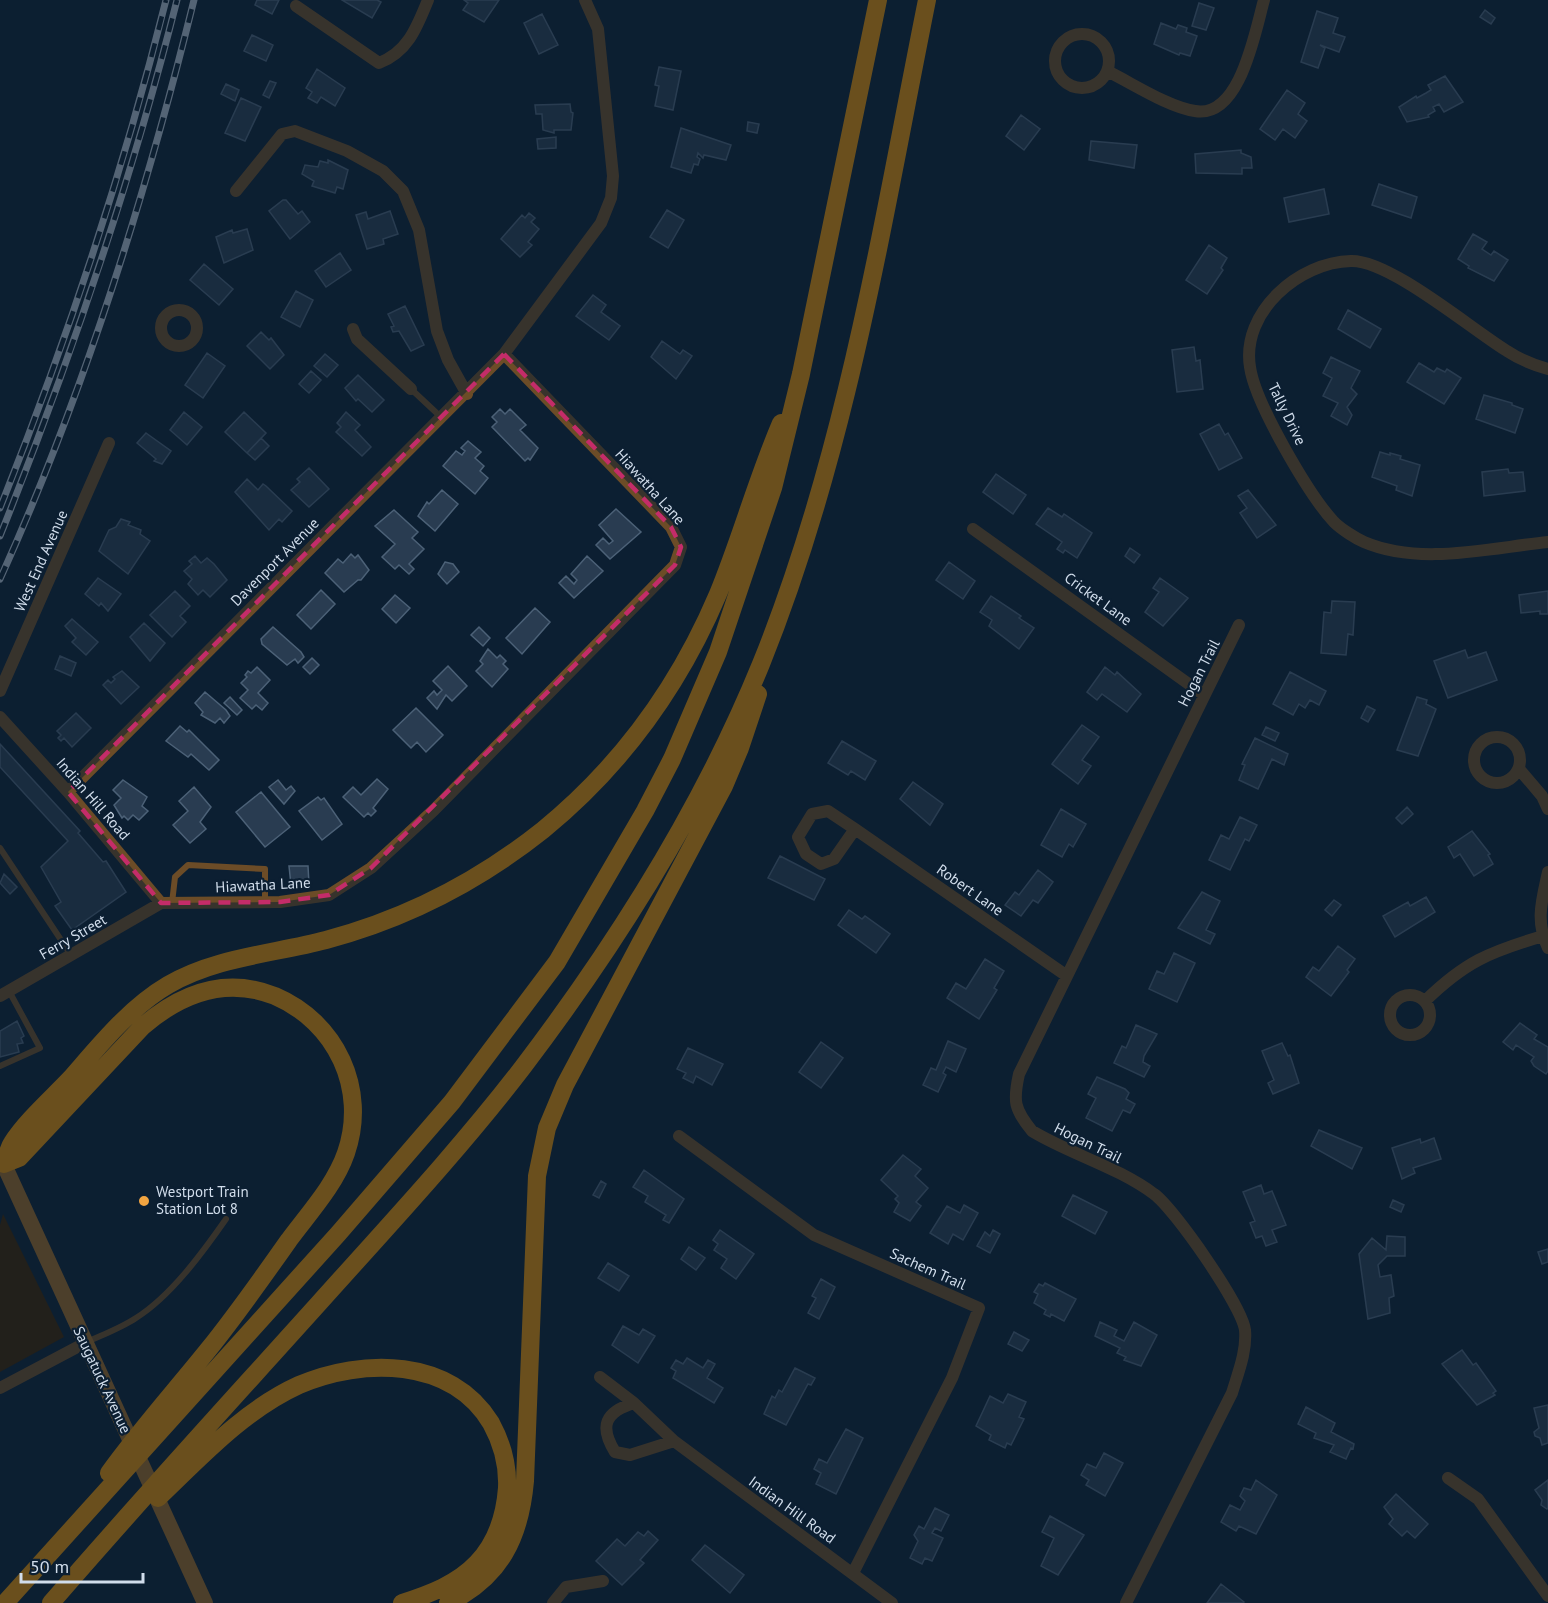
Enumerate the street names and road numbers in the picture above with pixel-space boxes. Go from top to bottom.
street label: Tally Drive [1264,379,1311,448]
street label: Hiawatha Lane [611,445,689,528]
street label: West End Avenue [10,507,71,615]
street label: Davenport Avenue [226,513,323,610]
street label: Cricket Lane [1061,568,1136,629]
street label: Hogan Trail [1174,635,1224,710]
street label: Indian Hill Road [52,754,134,844]
street label: Robert Lane [933,860,1007,920]
street label: Hiawatha Lane [215,873,311,896]
street label: Ferry Street [36,910,110,963]
street label: Hogan Trail [1051,1118,1126,1167]
street label: Sachem Trail [887,1243,970,1294]
street label: Saugatuck Avenue [69,1323,136,1436]
street label: Indian Hill Road [745,1472,840,1548]

